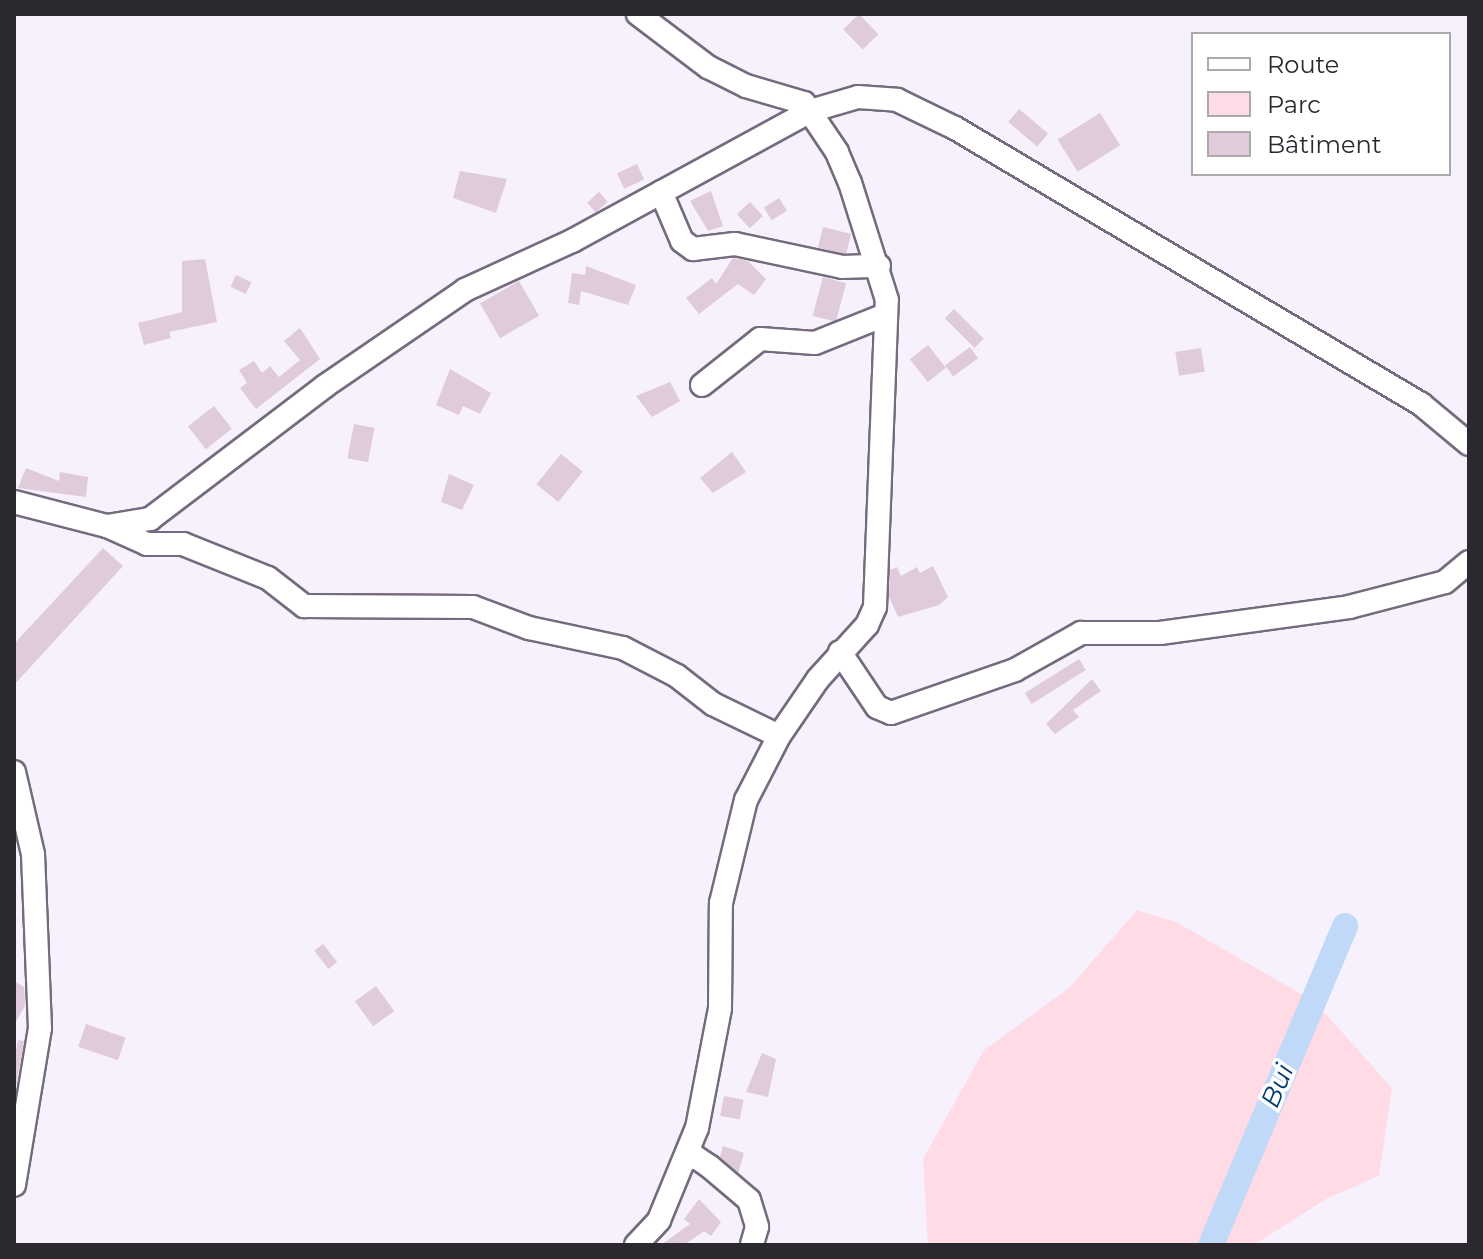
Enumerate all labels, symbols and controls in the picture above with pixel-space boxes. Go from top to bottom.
legend [1191,32,1451,176]
text: Route [1267,50,1339,79]
text: Parc [1267,90,1321,119]
text: Bâtiment [1267,130,1381,159]
water label: Bui [1255,1060,1301,1112]

